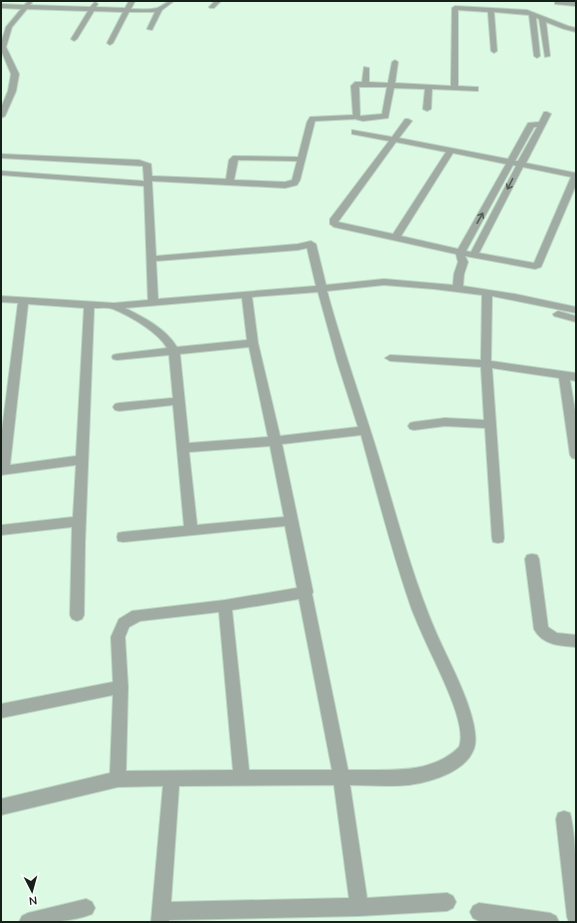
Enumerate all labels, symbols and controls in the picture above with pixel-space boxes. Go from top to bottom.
one-way arrow [506,177,513,189]
one-way arrow [477,212,484,224]
north arrow [12,871,52,911]
text: N [28,893,38,908]

